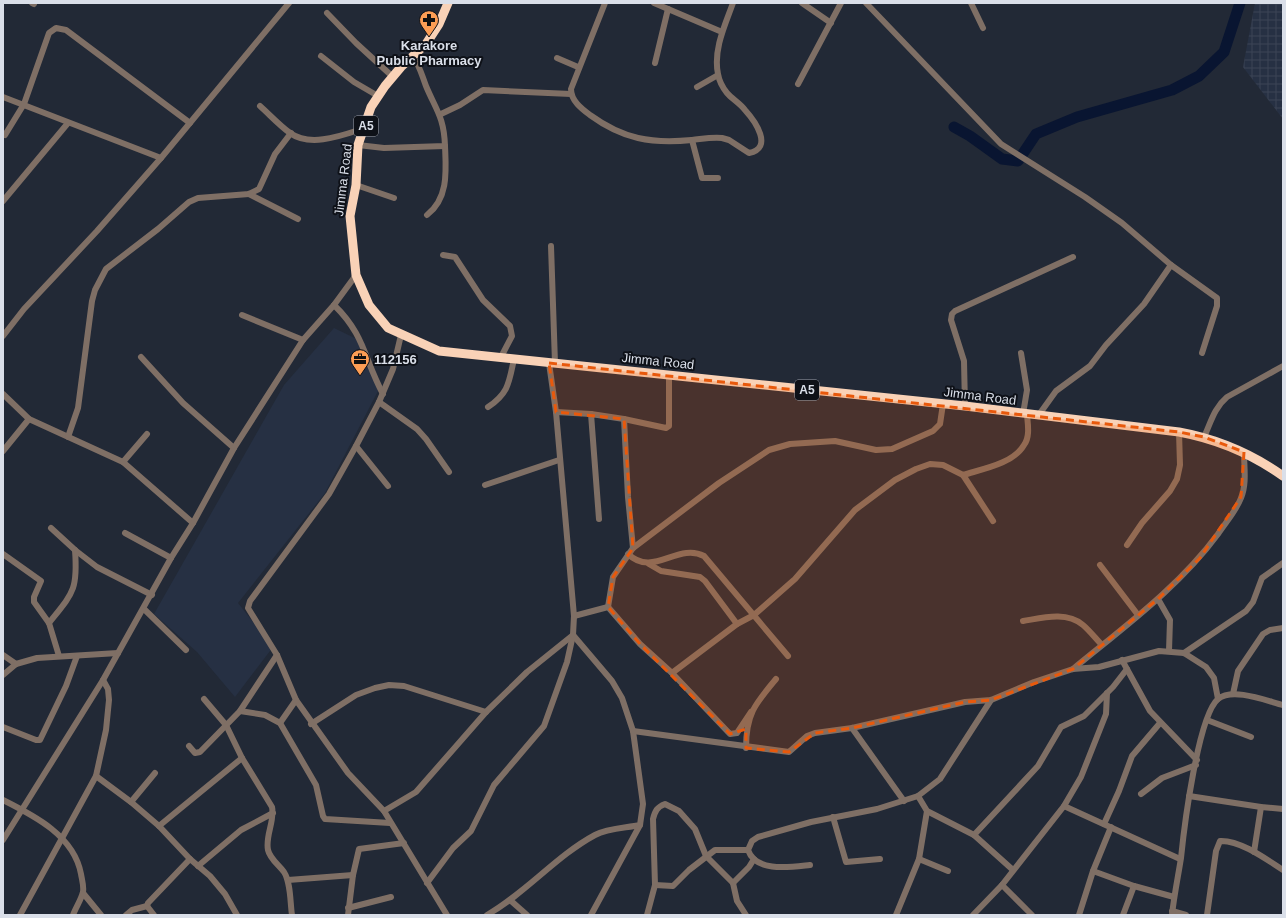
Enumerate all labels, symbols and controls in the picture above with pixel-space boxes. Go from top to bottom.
pharmacy icon: Karakore Public Pharmacy [418,9,440,37]
place label: Karakore Public Pharmacy [377,38,482,68]
road number: A5 [354,116,378,136]
street label: Jimma Road [331,143,355,217]
office icon: 112156 [349,348,371,376]
street label: Jimma Road [621,350,695,372]
place label: 112156 [374,352,417,367]
road number: A5 [795,380,819,400]
street label: Jimma Road [943,384,1017,408]

